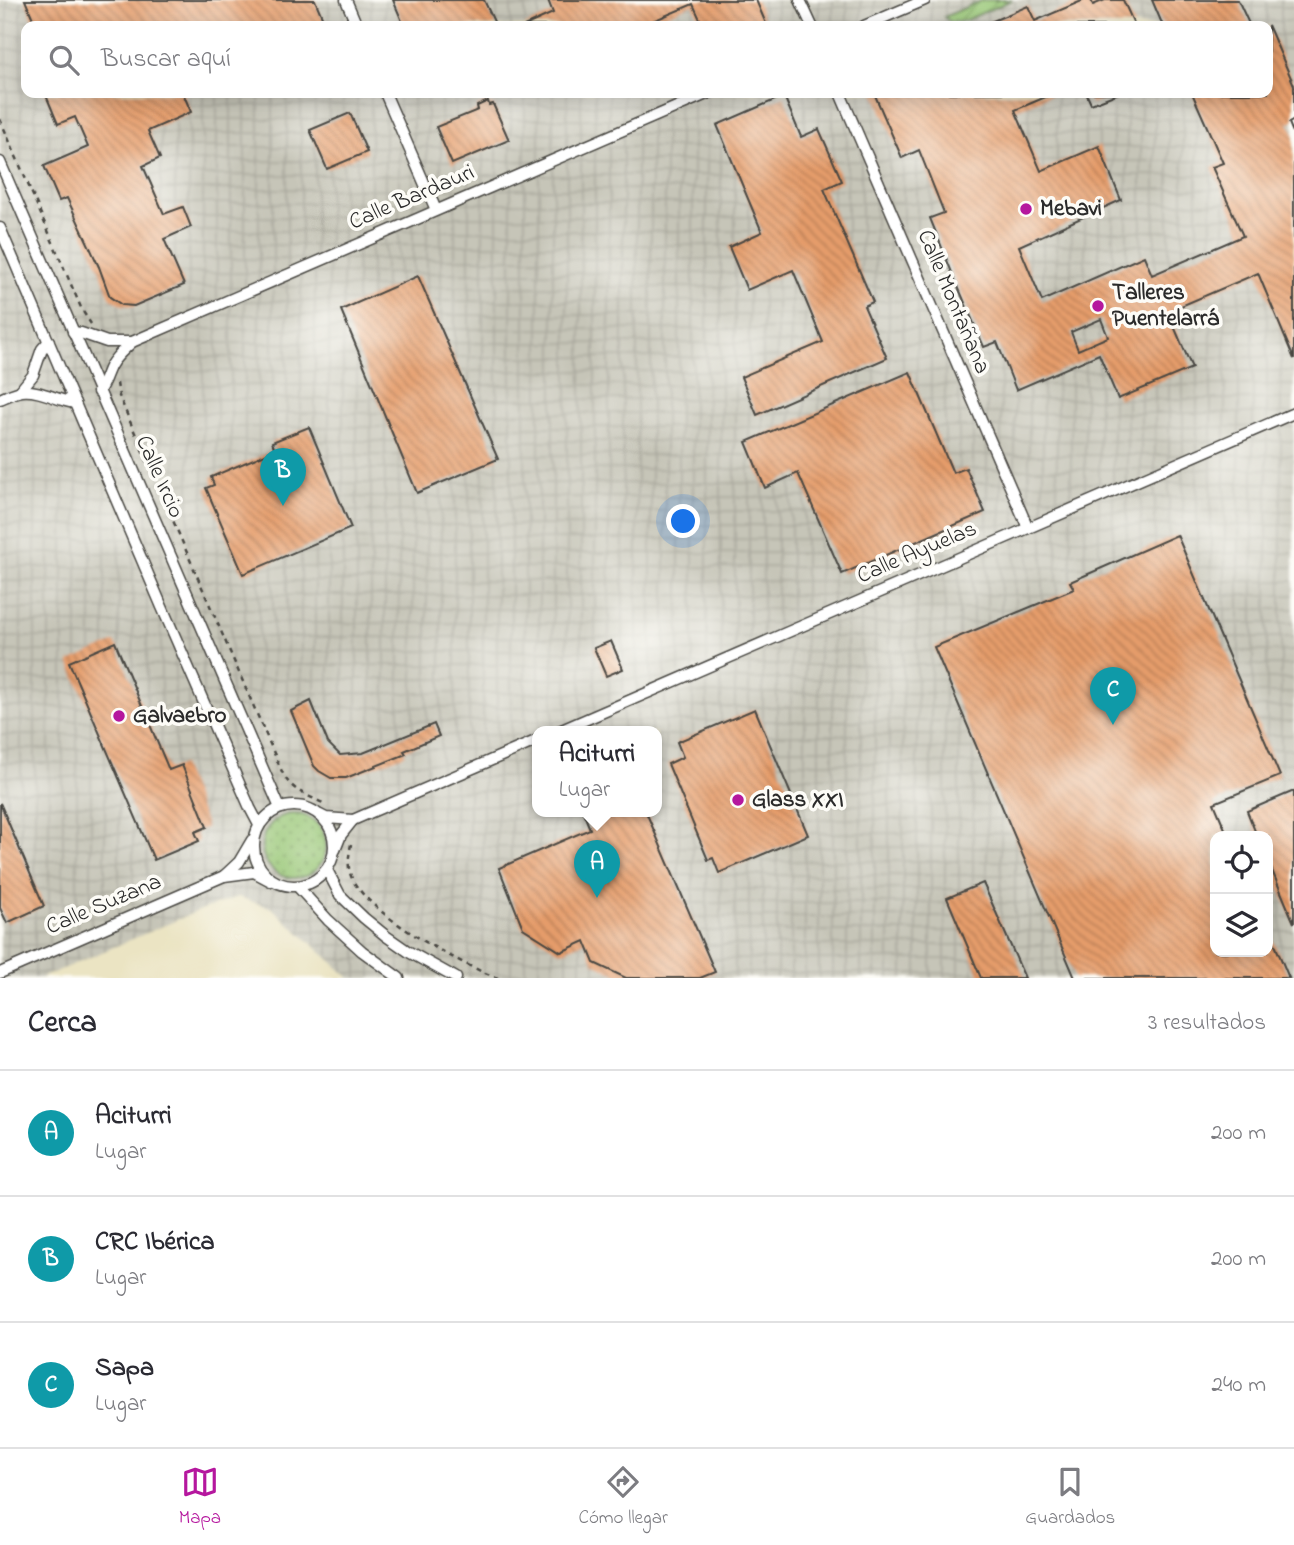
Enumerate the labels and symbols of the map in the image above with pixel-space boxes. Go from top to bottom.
street label: Calle Bardauri [344,157,480,239]
place label: Mebavi [1040,193,1102,226]
marker: Mebavi [1018,201,1034,217]
street label: Calle Montañana [908,225,998,379]
place label: Talleres Puentelarrá [1112,277,1219,336]
marker: Talleres Puentelarrá [1090,298,1106,314]
street label: Calle Ircio [126,430,192,524]
pin: B [260,448,306,506]
your location [666,504,700,538]
street label: Calle Ayuelas [852,513,983,595]
pin: C [1090,667,1136,725]
place label: Galvaebro [133,700,227,733]
marker: Galvaebro [111,708,127,724]
place label: Glass XXI [752,784,844,817]
marker: Glass XXI [730,792,746,808]
pin: A [574,840,620,898]
street label: Calle Suzana [41,866,167,944]

